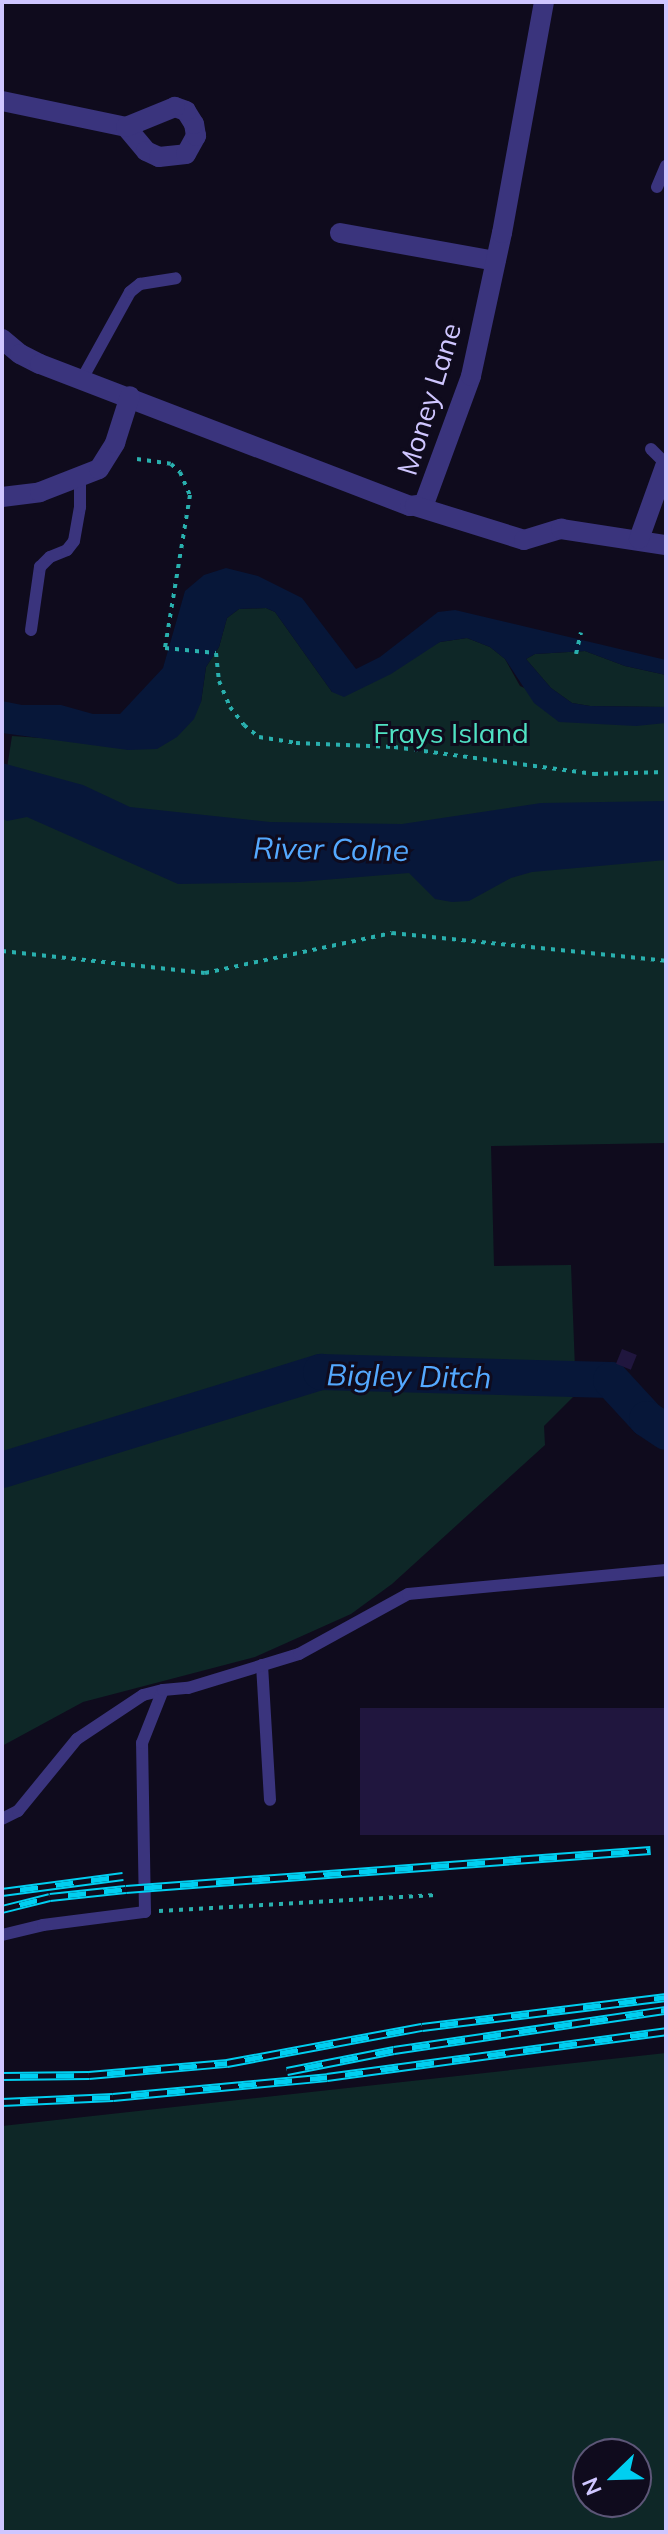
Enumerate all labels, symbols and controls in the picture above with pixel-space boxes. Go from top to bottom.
street label: Money Lane [390,319,468,479]
park label: Frays Island [373,716,529,750]
water label: River Colne [253,830,409,868]
water label: Bigley Ditch [326,1357,492,1395]
north arrow [572,2438,652,2518]
text: N [576,2473,608,2500]

